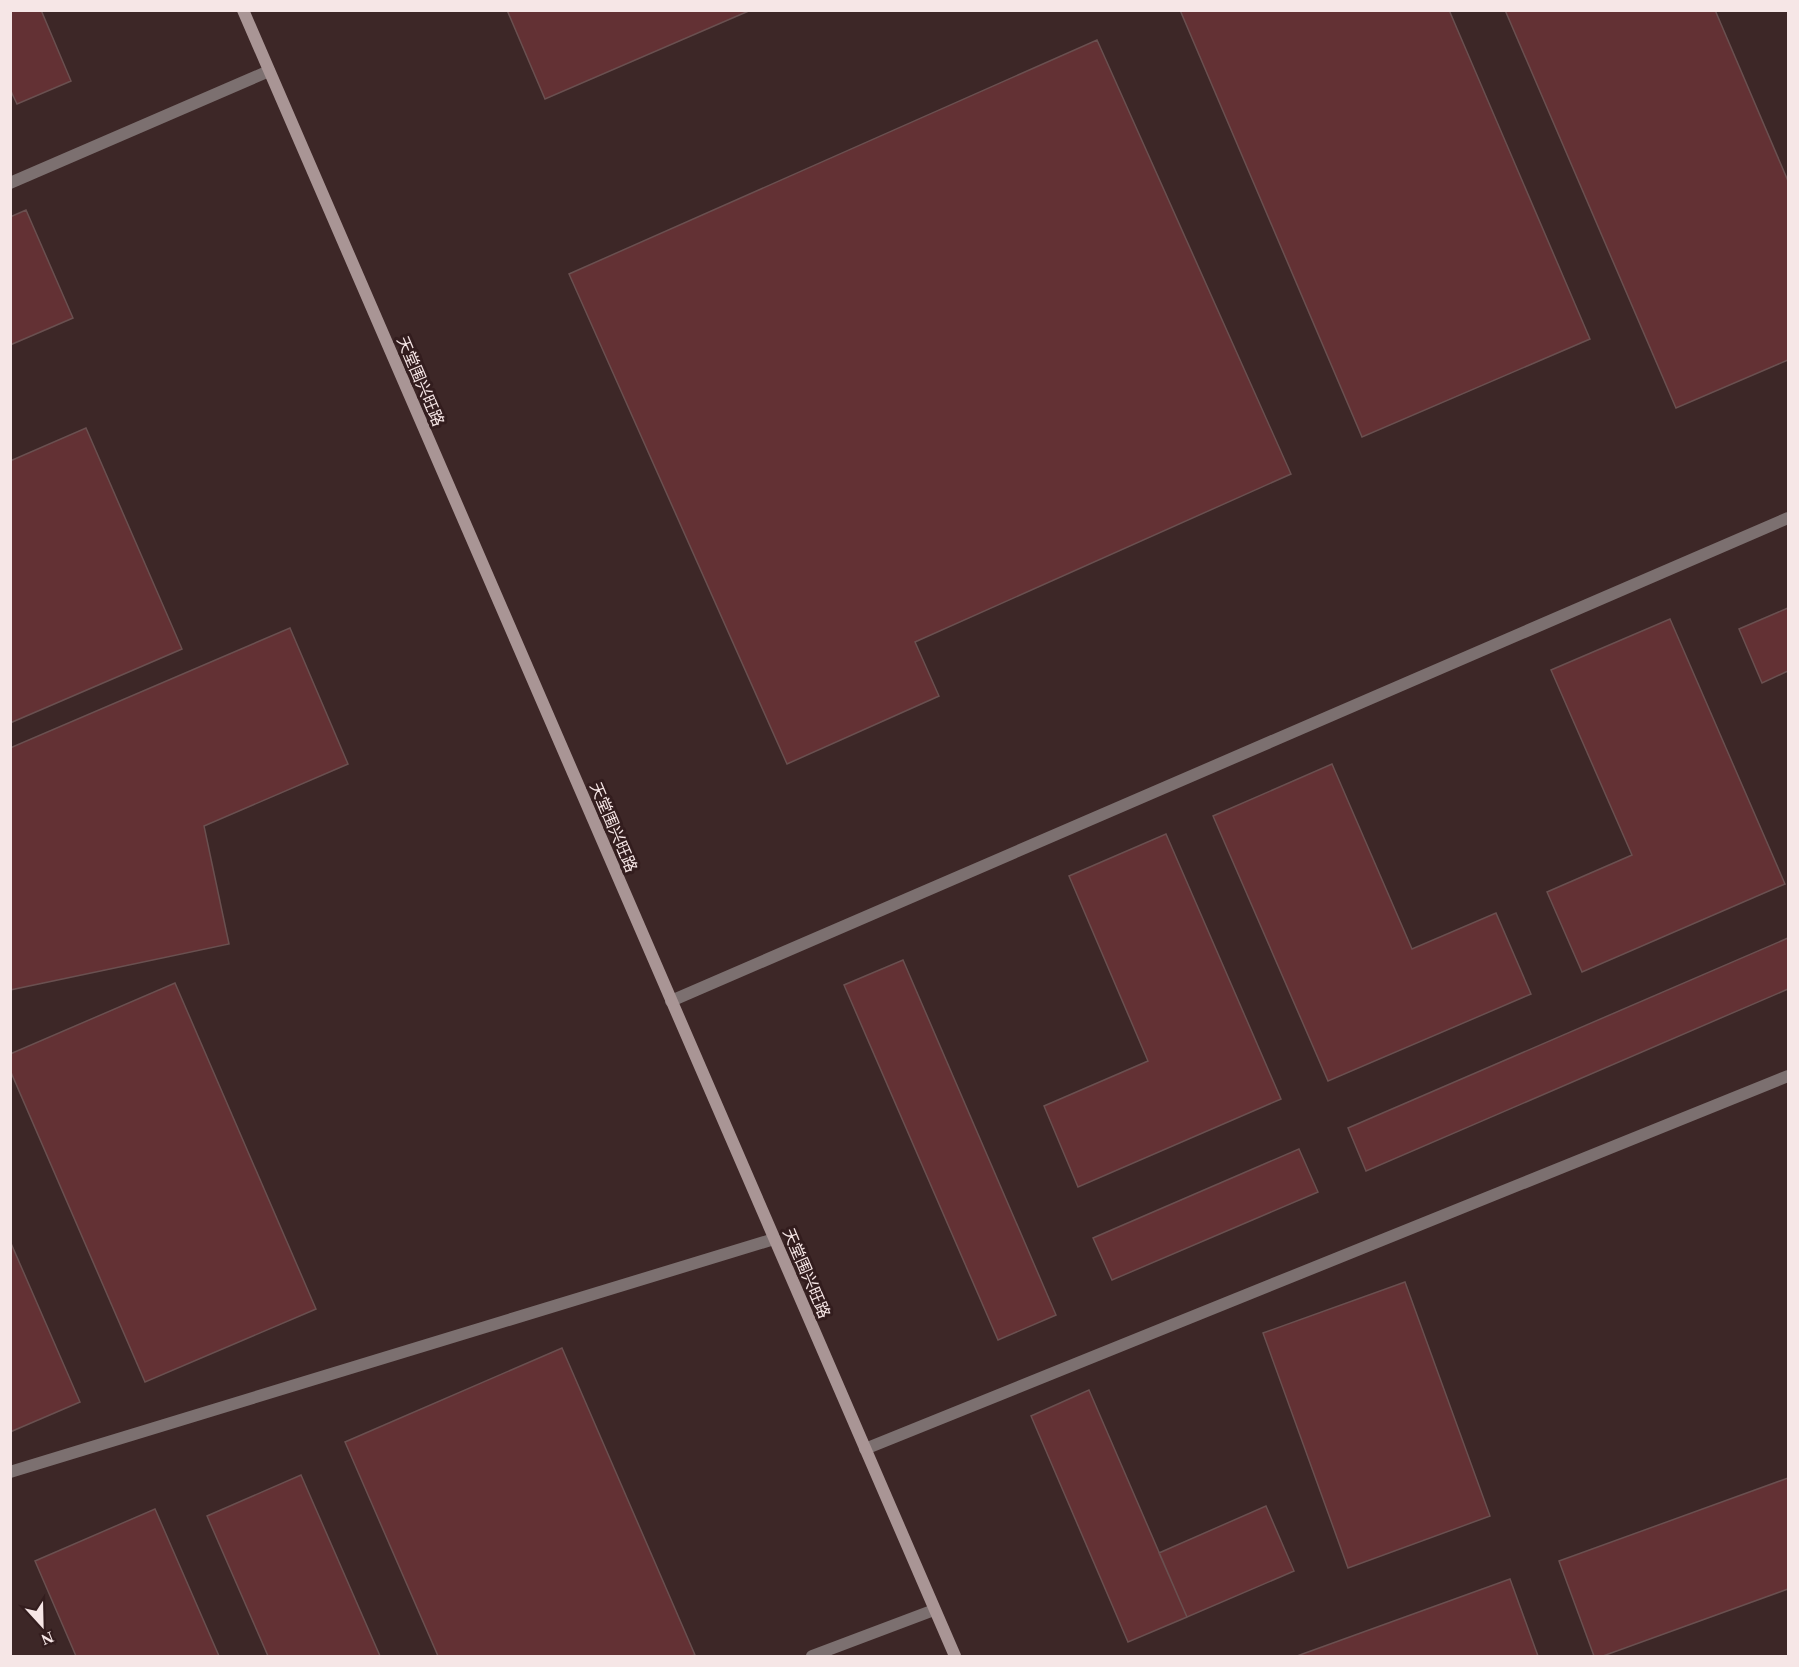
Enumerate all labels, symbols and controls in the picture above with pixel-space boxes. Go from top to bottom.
street label: 天堂围兴旺路 [394,334,447,429]
street label: 天堂围兴旺路 [587,780,640,875]
street label: 天堂围兴旺路 [780,1226,833,1321]
north arrow [12,1595,72,1655]
text: N [38,1628,56,1649]

